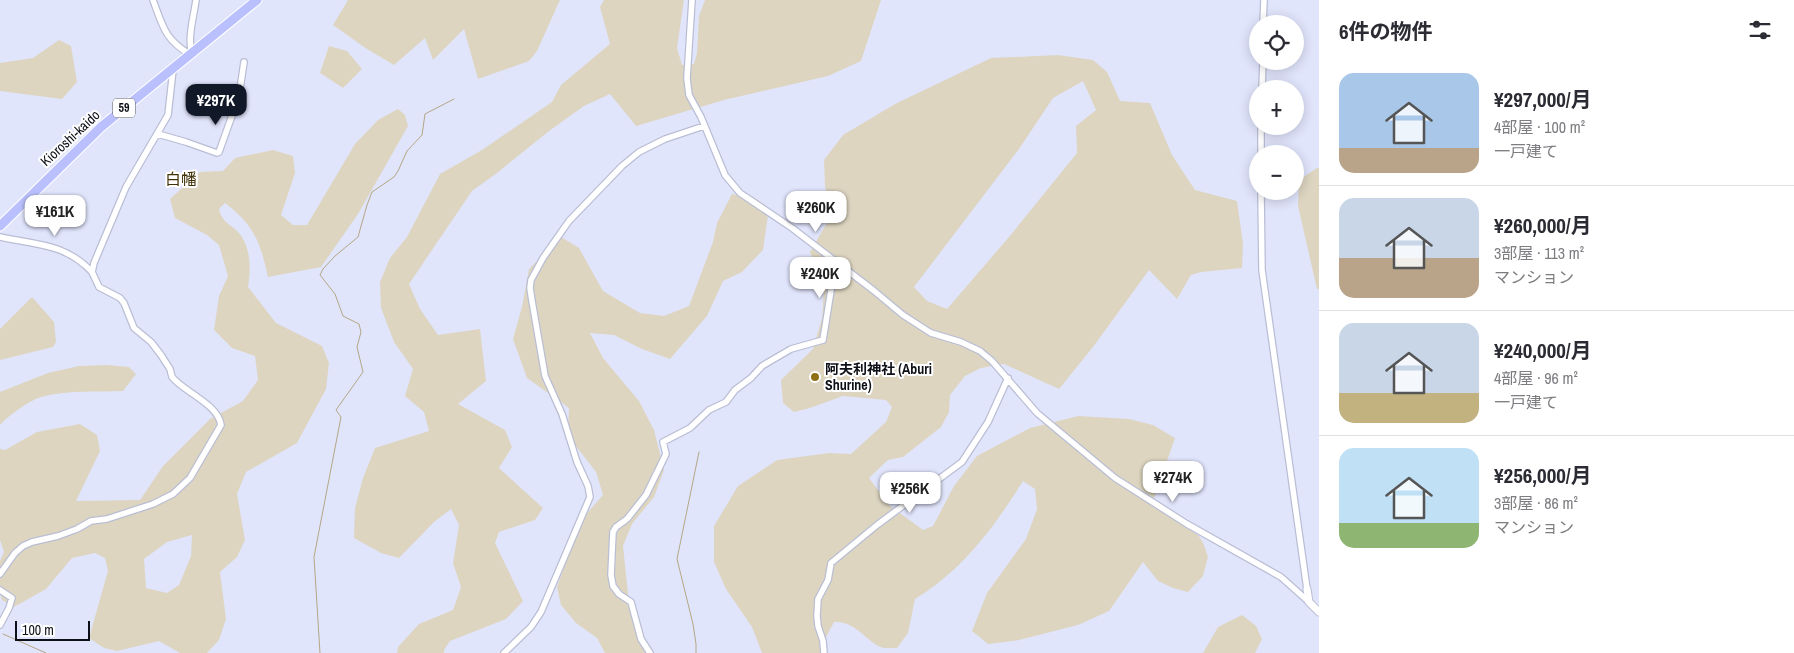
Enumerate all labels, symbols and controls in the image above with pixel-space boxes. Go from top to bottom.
map controls [1249,15,1304,200]
button: locate [1249,15,1304,70]
icon: filters [1746,16,1774,44]
text: 6件の物件 [1339,17,1433,46]
button: + [1249,80,1304,135]
pin: ¥297K [181,84,251,126]
text: ¥297,000/月 [1494,85,1592,114]
text: ¥297K [197,89,235,111]
icon: home [1379,93,1439,153]
road number: 59 [113,99,135,118]
street label: Kioroshi-kaido [37,106,103,170]
text: 4部屋 · 100 m² [1494,116,1585,138]
text: 一戸建て [1494,140,1558,162]
button: − [1249,145,1304,200]
district label: 白幡 [165,168,197,190]
pin: ¥260K [781,190,851,233]
pin: ¥161K [20,194,90,237]
text: ¥260K [797,196,835,218]
text: ¥161K [36,200,74,222]
text: ¥260,000/月 [1494,211,1592,240]
icon: home [1379,218,1439,278]
text: 3部屋 · 113 m² [1494,242,1584,264]
pin: ¥240K [785,256,855,299]
text: ¥240K [801,262,839,284]
text: マンション [1494,266,1574,288]
text: ¥240,000/月 [1494,336,1592,365]
icon: home [1379,343,1439,403]
place label: 阿夫利神社 (Aburi Shurine) [825,360,932,394]
text: 4部屋 · 96 m² [1494,367,1578,389]
marker: 阿夫利神社 (Aburi Shurine) [809,371,821,383]
text: 一戸建て [1494,391,1558,413]
pin: ¥274K [1138,460,1208,503]
text: ¥256,000/月 [1494,461,1592,490]
text: ¥274K [1154,466,1192,488]
icon: home [1379,468,1439,528]
pin: ¥256K [875,472,945,514]
text: ¥256K [891,477,929,499]
text: 3部屋 · 86 m² [1494,492,1578,514]
text: マンション [1494,516,1574,538]
scale bar [15,618,90,641]
text: 100 m [22,621,54,639]

